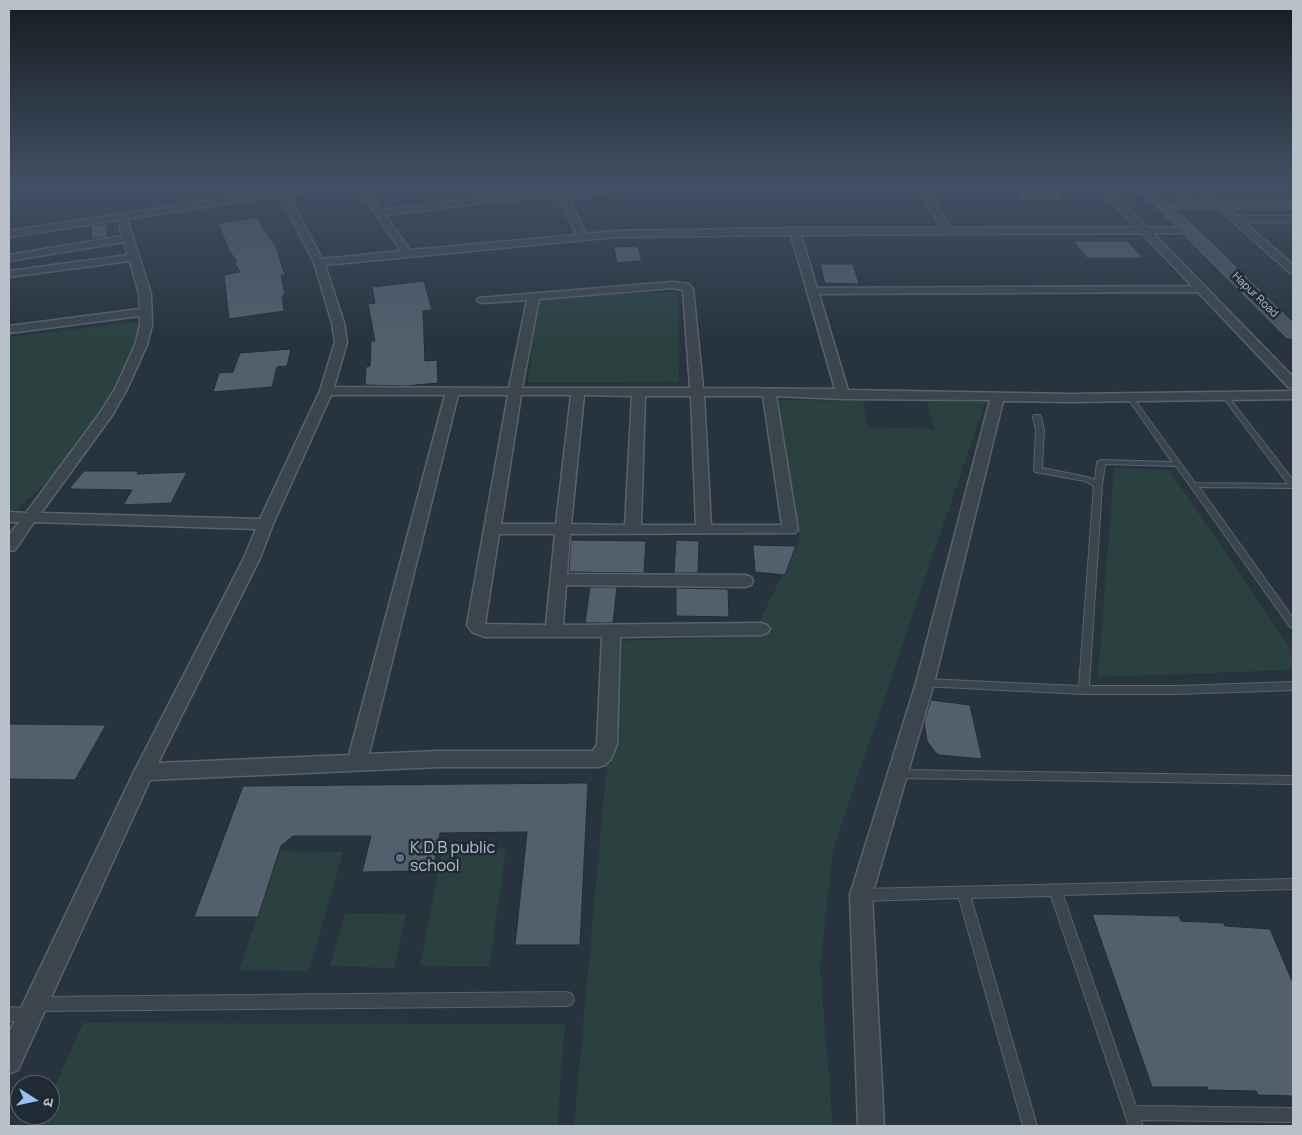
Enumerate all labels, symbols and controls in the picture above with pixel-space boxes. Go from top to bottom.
street label: Hapur Road [1229,270,1281,320]
place label: K.D.B public school [410,839,495,877]
marker: K.D.B public school [394,852,406,864]
north arrow [10,1075,60,1125]
text: उ [39,1097,59,1108]

